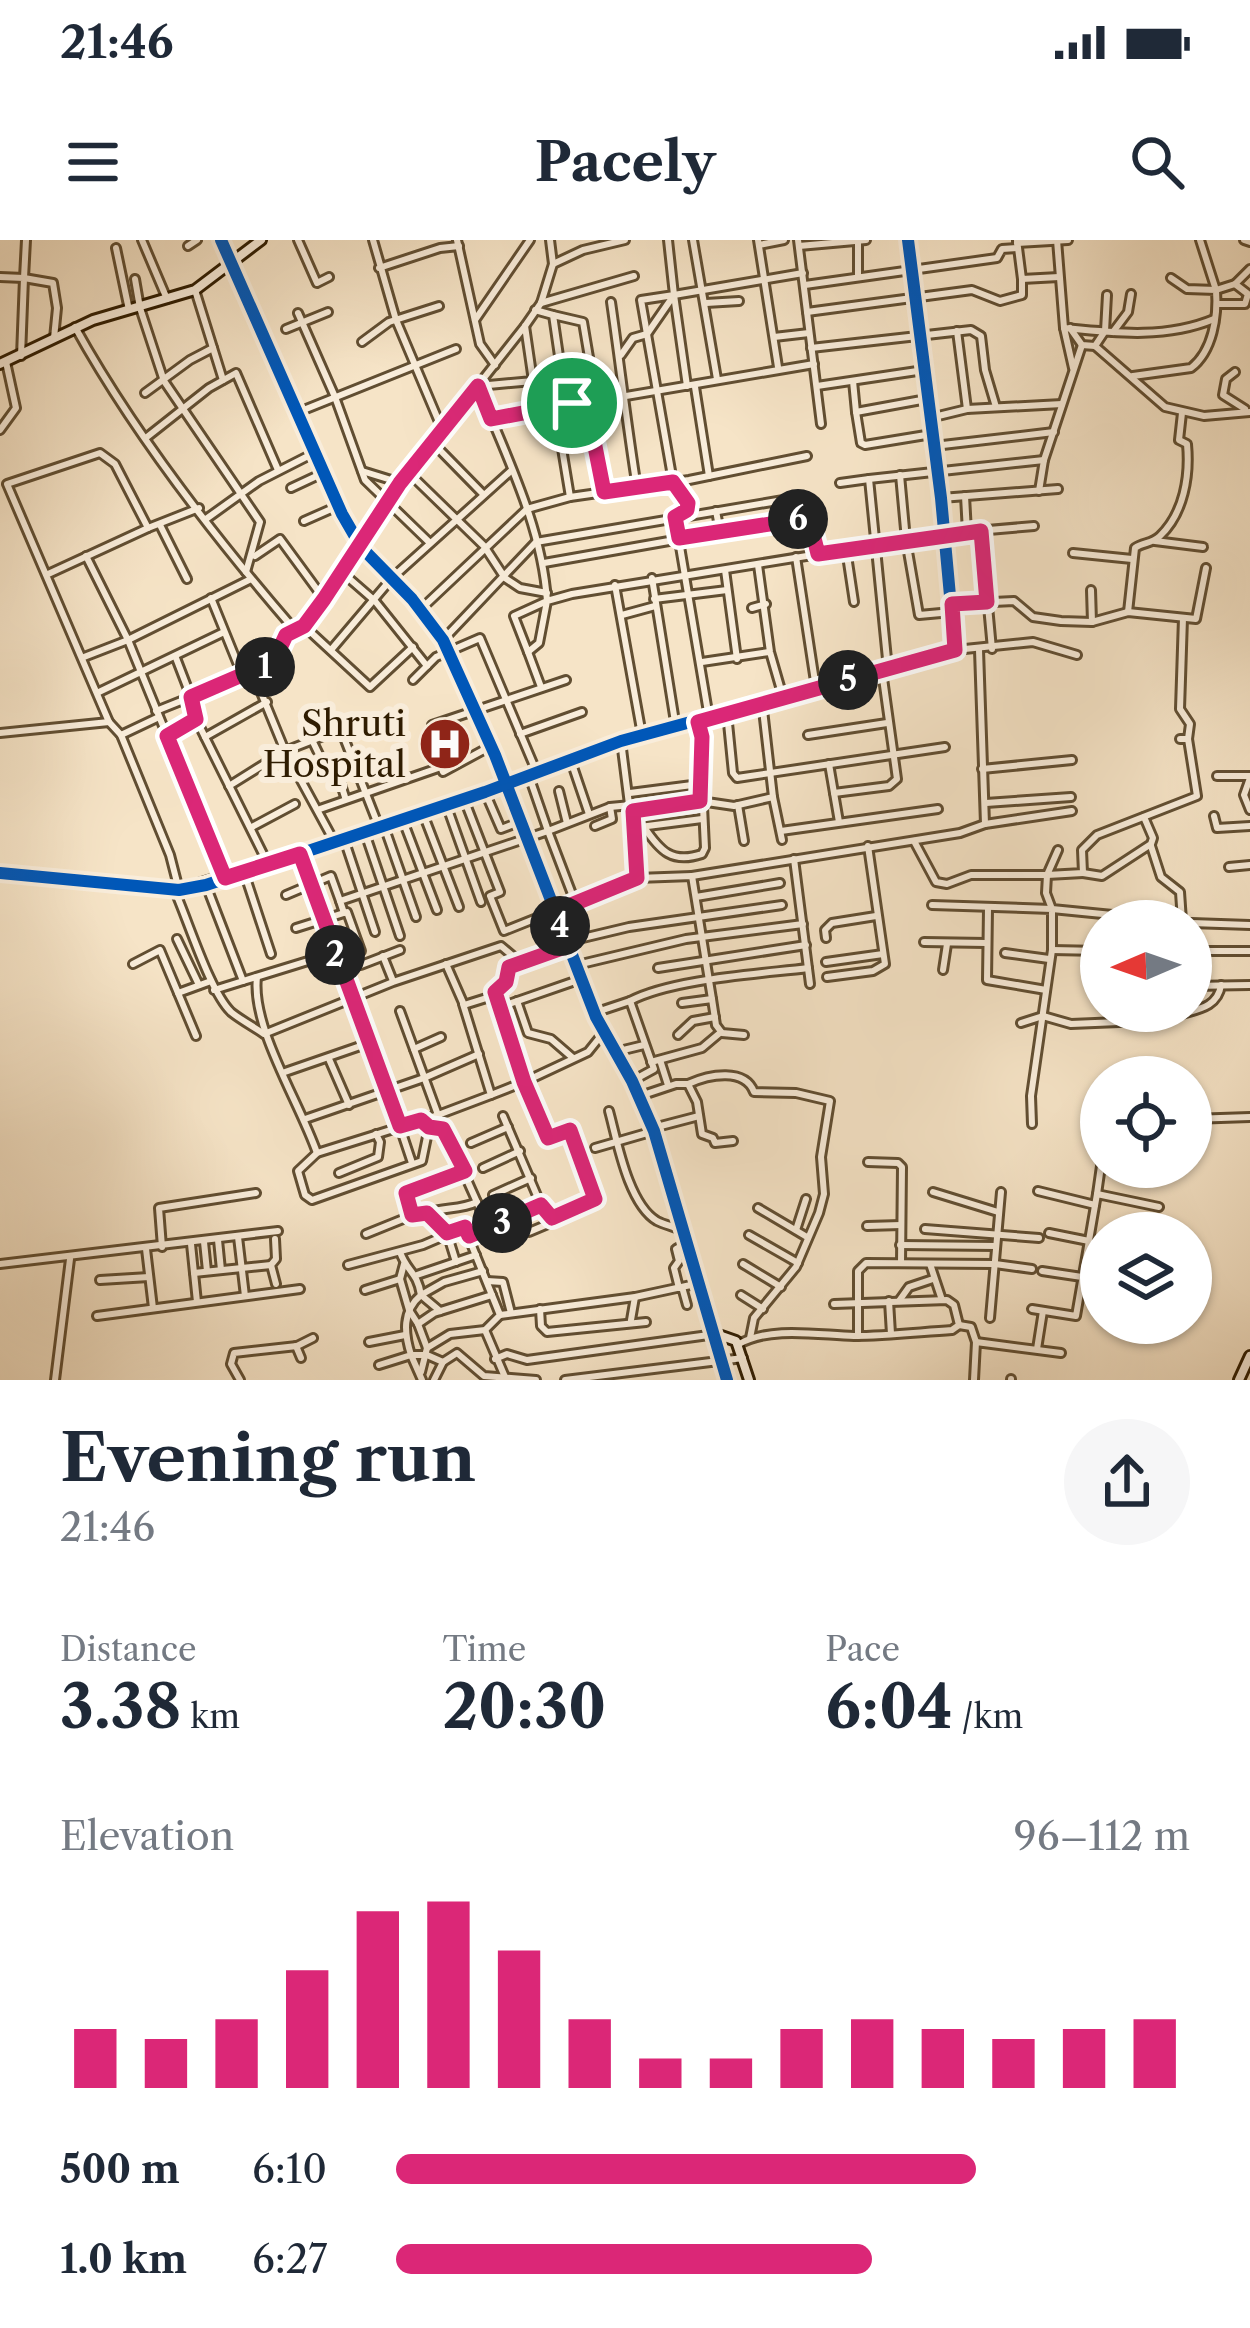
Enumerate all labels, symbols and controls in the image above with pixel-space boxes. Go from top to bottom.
text: 21:46 [60,14,174,70]
icon: menu [60,129,126,195]
text: Pacely [534,129,716,195]
icon: search [1124,129,1190,195]
pin [521,352,623,454]
icon: arrive [539,370,605,436]
pin: 6 [768,489,828,549]
text: 6 [788,498,808,539]
pin: 1 [235,637,295,697]
text: 1 [258,646,272,687]
pin: 5 [818,650,878,710]
text: 5 [839,659,857,700]
place label: Shruti Hospital [263,701,406,786]
hospital icon: Shruti Hospital [417,716,473,772]
pin: 4 [530,896,590,956]
north arrow [1080,900,1212,1032]
map controls [1080,900,1212,1344]
text: 4 [550,905,570,946]
pin: 2 [305,925,365,985]
text: 2 [325,934,345,975]
button: locate [1080,1056,1212,1188]
pin: 3 [472,1193,532,1253]
text: 3 [493,1202,511,1243]
button: layers [1080,1212,1212,1344]
text: Evening run [60,1417,476,1498]
button: share [1064,1419,1190,1545]
text: 21:46 [60,1503,155,1551]
text: Distance [60,1629,197,1670]
text: Time [443,1629,526,1670]
text: Pace [825,1629,900,1670]
text: 3.38 [60,1670,181,1744]
text: 20:30 [443,1670,606,1744]
text: 6:04 [825,1670,953,1744]
text: km [181,1696,240,1737]
text: /km [953,1696,1023,1737]
text: Elevation [60,1812,234,1860]
text: 96–112 m [1014,1812,1190,1860]
text: 500 m [60,2145,180,2193]
text: 6:10 [252,2145,327,2193]
text: 1.0 km [60,2235,187,2283]
text: 6:27 [252,2235,327,2283]

